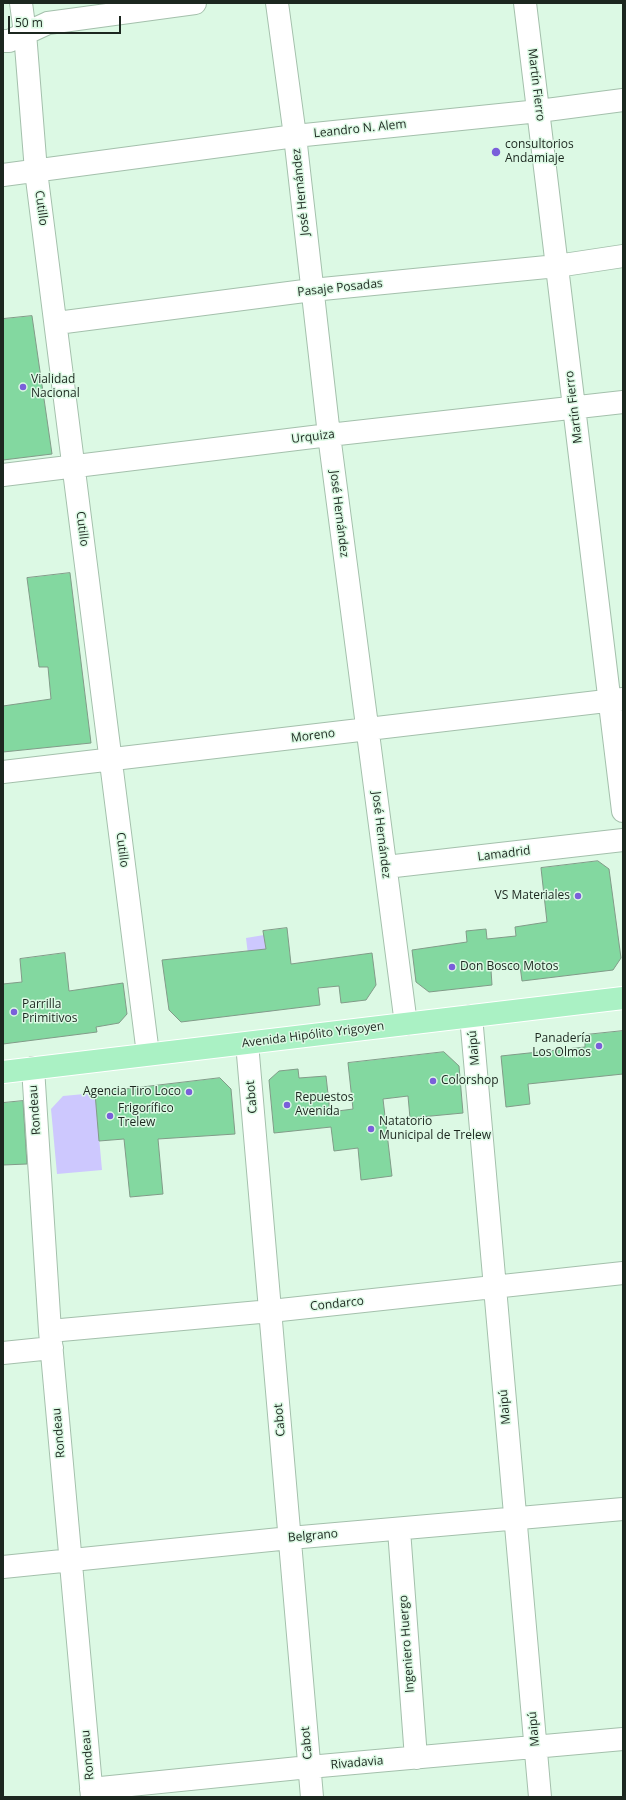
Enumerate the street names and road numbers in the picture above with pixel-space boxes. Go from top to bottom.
street label: Martín Fierro [524,48,548,122]
street label: Leandro N. Alem [313,117,407,141]
street label: José Hernández [289,148,313,236]
street label: Cutillo [31,189,51,227]
street label: Pasaje Posadas [297,276,383,300]
street label: Martín Fierro [562,370,586,444]
street label: Urquiza [290,427,336,447]
street label: José Hernández [327,470,351,558]
street label: Cutillo [73,511,91,547]
street label: Moreno [290,726,336,746]
street label: José Hernández [369,791,393,879]
street label: Cutillo [113,832,131,868]
street label: Lamadrid [477,844,531,864]
street label: Avenida Hipólito Yrigoyen [241,1019,385,1051]
street label: Maipú [465,1030,483,1066]
street label: Cabot [243,1080,261,1114]
street label: Rondeau [26,1085,44,1135]
street label: Condarco [309,1294,365,1314]
street label: Maipú [496,1389,514,1425]
street label: Cabot [271,1403,289,1437]
street label: Rondeau [50,1407,68,1459]
street label: Belgrano [287,1527,339,1545]
street label: Ingeniero Huergo [396,1595,418,1693]
street label: Maipú [525,1711,543,1747]
street label: Cabot [298,1726,316,1760]
street label: Rondeau [79,1729,97,1781]
street label: Rivadavia [330,1754,384,1772]

